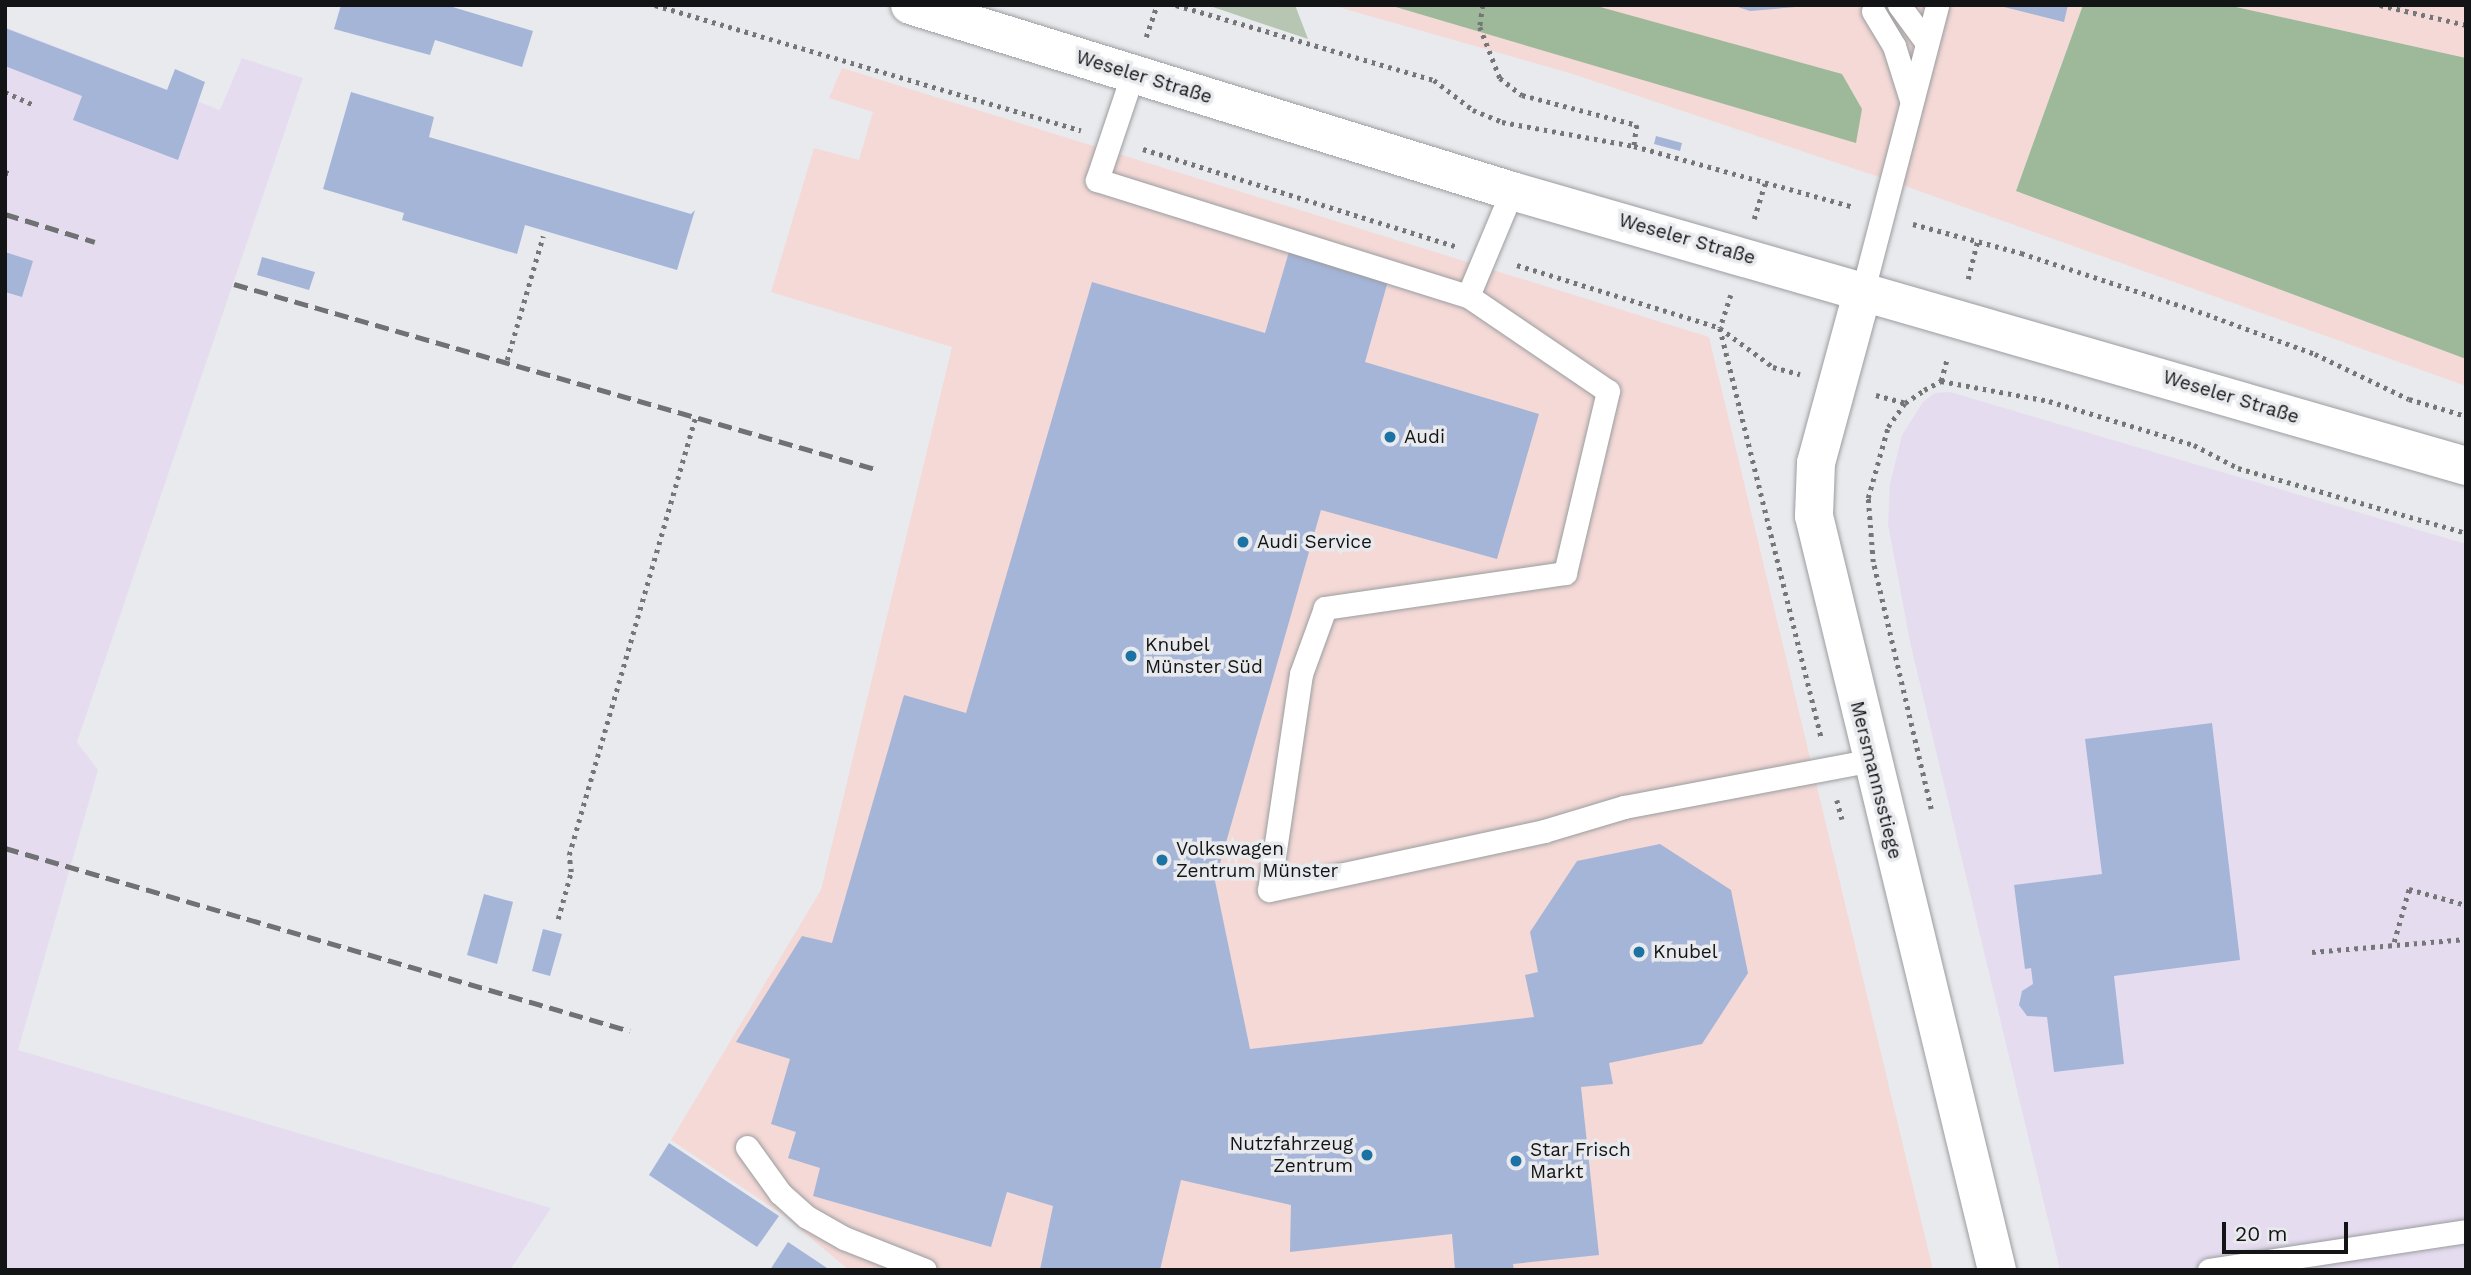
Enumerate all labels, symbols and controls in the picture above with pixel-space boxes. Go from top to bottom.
street label: Weseler Straße [1073,45,1215,109]
street label: Weseler Straße [1616,209,1758,269]
street label: Weseler Straße [2160,365,2302,429]
place label: Audi [1404,426,1445,448]
marker: Audi [1382,429,1398,445]
place label: Audi Service [1257,531,1372,553]
marker: Audi Service [1235,534,1251,550]
place label: Knubel Münster Süd [1145,634,1263,678]
marker: Knubel Münster Süd [1123,648,1139,664]
street label: Mersmannsstiege [1845,699,1907,861]
place label: Volkswagen Zentrum Münster [1176,838,1338,882]
marker: Volkswagen Zentrum Münster [1154,852,1170,868]
place label: Knubel [1653,941,1718,963]
marker: Knubel [1631,944,1647,960]
place label: Nutzfahrzeug Zentrum [1229,1133,1353,1177]
place label: Star Frisch Markt [1530,1139,1631,1183]
marker: Nutzfahrzeug Zentrum [1359,1147,1375,1163]
marker: Star Frisch Markt [1508,1153,1524,1169]
scale bar [2226,1208,2352,1252]
text: 20 m [2235,1221,2287,1246]

